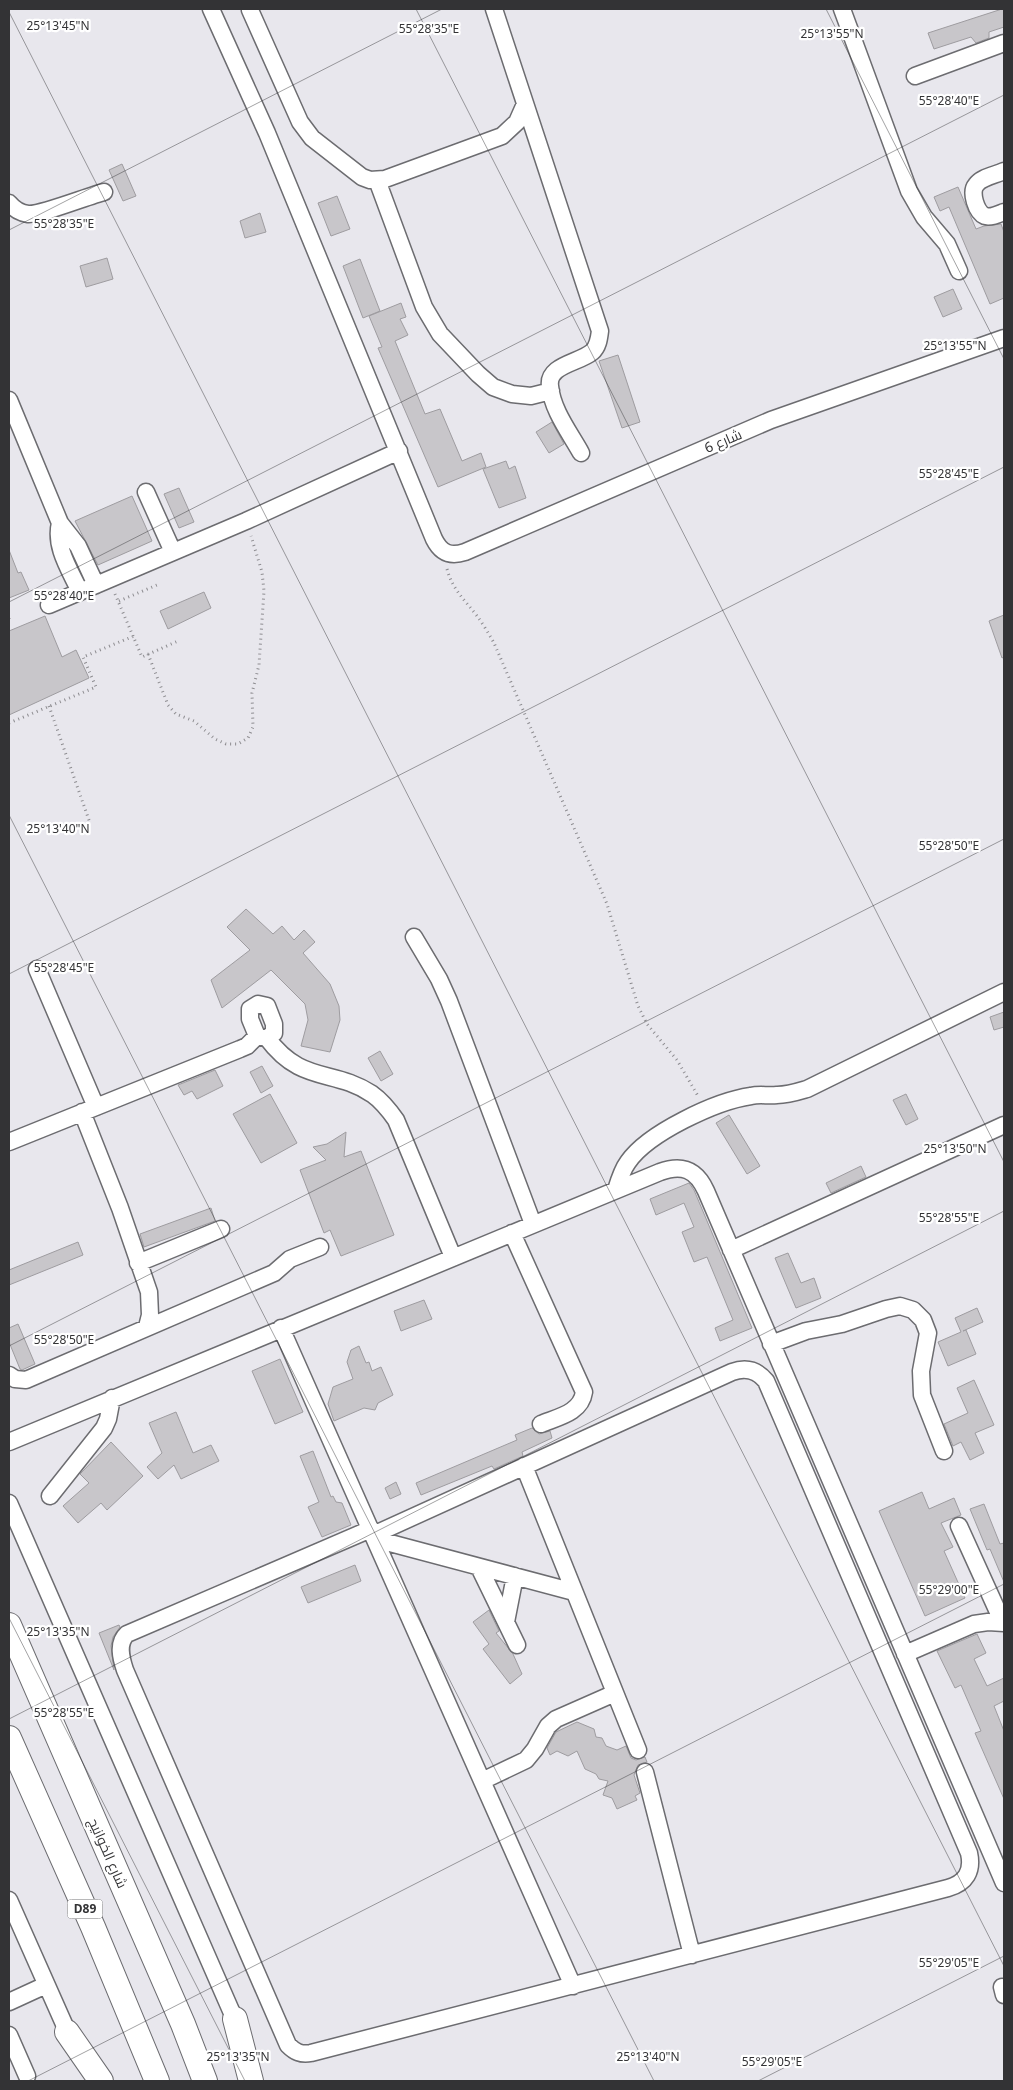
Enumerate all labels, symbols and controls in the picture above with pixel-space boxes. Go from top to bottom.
text: 25°13'45"N [26,17,90,34]
text: 55°28'35"E [399,20,459,37]
text: 25°13'55"N [800,25,864,42]
text: 55°28'40"E [919,92,979,109]
text: 55°28'35"E [34,215,94,232]
text: 25°13'55"N [923,337,987,354]
street label: شارع 6 [701,424,744,457]
text: 55°28'45"E [919,465,979,482]
text: 55°28'40"E [34,587,94,604]
text: 25°13'40"N [26,820,90,837]
text: 55°28'50"E [919,837,979,854]
text: 55°28'45"E [34,959,94,976]
text: 25°13'50"N [923,1140,987,1157]
text: 55°28'55"E [919,1209,979,1226]
text: 55°28'50"E [34,1331,94,1348]
text: 55°29'00"E [919,1581,979,1598]
text: 25°13'35"N [26,1623,90,1640]
text: 55°28'55"E [34,1704,94,1721]
street label: شارع الخوانيج [84,1815,132,1891]
road number: D89 [68,1900,102,1918]
text: 55°29'05"E [919,1954,979,1971]
text: 25°13'35"N [206,2048,270,2065]
text: 25°13'40"N [616,2048,680,2065]
text: 55°29'05"E [742,2053,802,2070]

